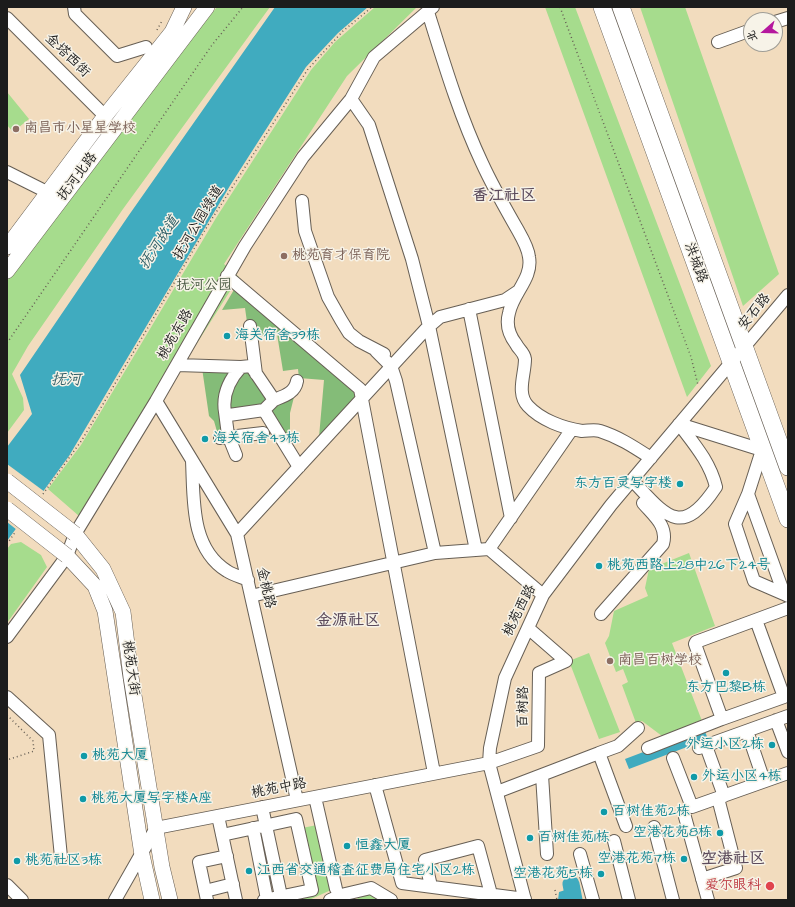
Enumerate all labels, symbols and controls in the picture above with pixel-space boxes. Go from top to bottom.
north arrow [743,12,783,52]
text: 北 [743,28,761,44]
street label: 金塔西街 [41,31,93,81]
place label: 南昌市小星星学校 [24,121,136,137]
marker: 南昌市小星星学校 [11,124,21,134]
street label: 抚河北路 [54,150,102,204]
street label: 抚河公园绿道 [170,183,228,263]
district label: 香江社区 [472,187,536,207]
water label: 抚河故道 [136,213,184,273]
street label: 洪城路 [680,240,710,286]
place label: 桃苑育才保育院 [292,248,390,264]
marker: 桃苑育才保育院 [279,251,289,261]
park label: 抚河公园 [176,278,232,294]
street label: 安石路 [735,290,775,334]
street label: 桃苑东路 [155,307,197,363]
place label: 海关宿舍39栋 [235,328,320,344]
marker: 海关宿舍39栋 [222,331,232,341]
water label: 抚河 [51,372,81,390]
place label: 海关宿舍43栋 [213,431,300,447]
marker: 海关宿舍43栋 [200,434,210,444]
place label: 东方百灵写字楼 [574,476,672,492]
marker: 东方百灵写字楼 [675,479,685,489]
place label: 桃苑西路上28中26下24号 [607,558,770,574]
marker: 桃苑西路上28中26下24号 [594,561,604,571]
street label: 金桃路 [252,566,278,610]
street label: 桃苑西路 [500,582,540,640]
district label: 金源社区 [316,612,380,632]
street label: 桃苑大街 [118,639,142,697]
place label: 南昌百树学校 [618,653,702,669]
marker: 南昌百树学校 [605,656,615,666]
marker: 东方巴黎B栋 [721,668,731,678]
place label: 东方巴黎B栋 [686,680,766,696]
street label: 百树路 [515,686,533,728]
place label: 外运小区2栋 [686,737,764,753]
marker: 外运小区2栋 [767,740,777,750]
place label: 桃苑大厦 [92,748,148,764]
marker: 桃苑大厦 [79,751,89,761]
place label: 外运小区4栋 [702,769,782,785]
marker: 外运小区4栋 [689,772,699,782]
street label: 桃苑中路 [250,775,308,803]
place label: 桃苑大厦写字楼A座 [91,791,212,807]
marker: 桃苑大厦写字楼A座 [78,794,88,804]
place label: 百树佳苑2栋 [612,804,690,820]
marker: 百树佳苑2栋 [599,807,609,817]
place label: 空港花苑8栋 [633,825,712,841]
marker: 空港花苑8栋 [715,828,725,838]
place label: 百树佳苑1栋 [538,830,610,846]
marker: 百树佳苑1栋 [525,833,535,843]
place label: 恒鑫大厦 [355,838,411,854]
marker: 恒鑫大厦 [342,841,352,851]
district label: 空港社区 [701,850,765,870]
place label: 空港花苑7栋 [597,851,676,867]
place label: 桃苑社区3栋 [25,853,102,869]
marker: 空港花苑7栋 [679,854,689,864]
marker: 桃苑社区3栋 [12,856,22,866]
place label: 江西省交通稽查征费局住宅小区2栋 [257,863,475,879]
marker: 江西省交通稽查征费局住宅小区2栋 [244,866,254,876]
place label: 空港花苑5栋 [513,866,593,882]
marker: 空港花苑5栋 [596,869,606,879]
place label: 爱尔眼科 [705,878,761,894]
marker: 爱尔眼科 [764,880,776,892]

